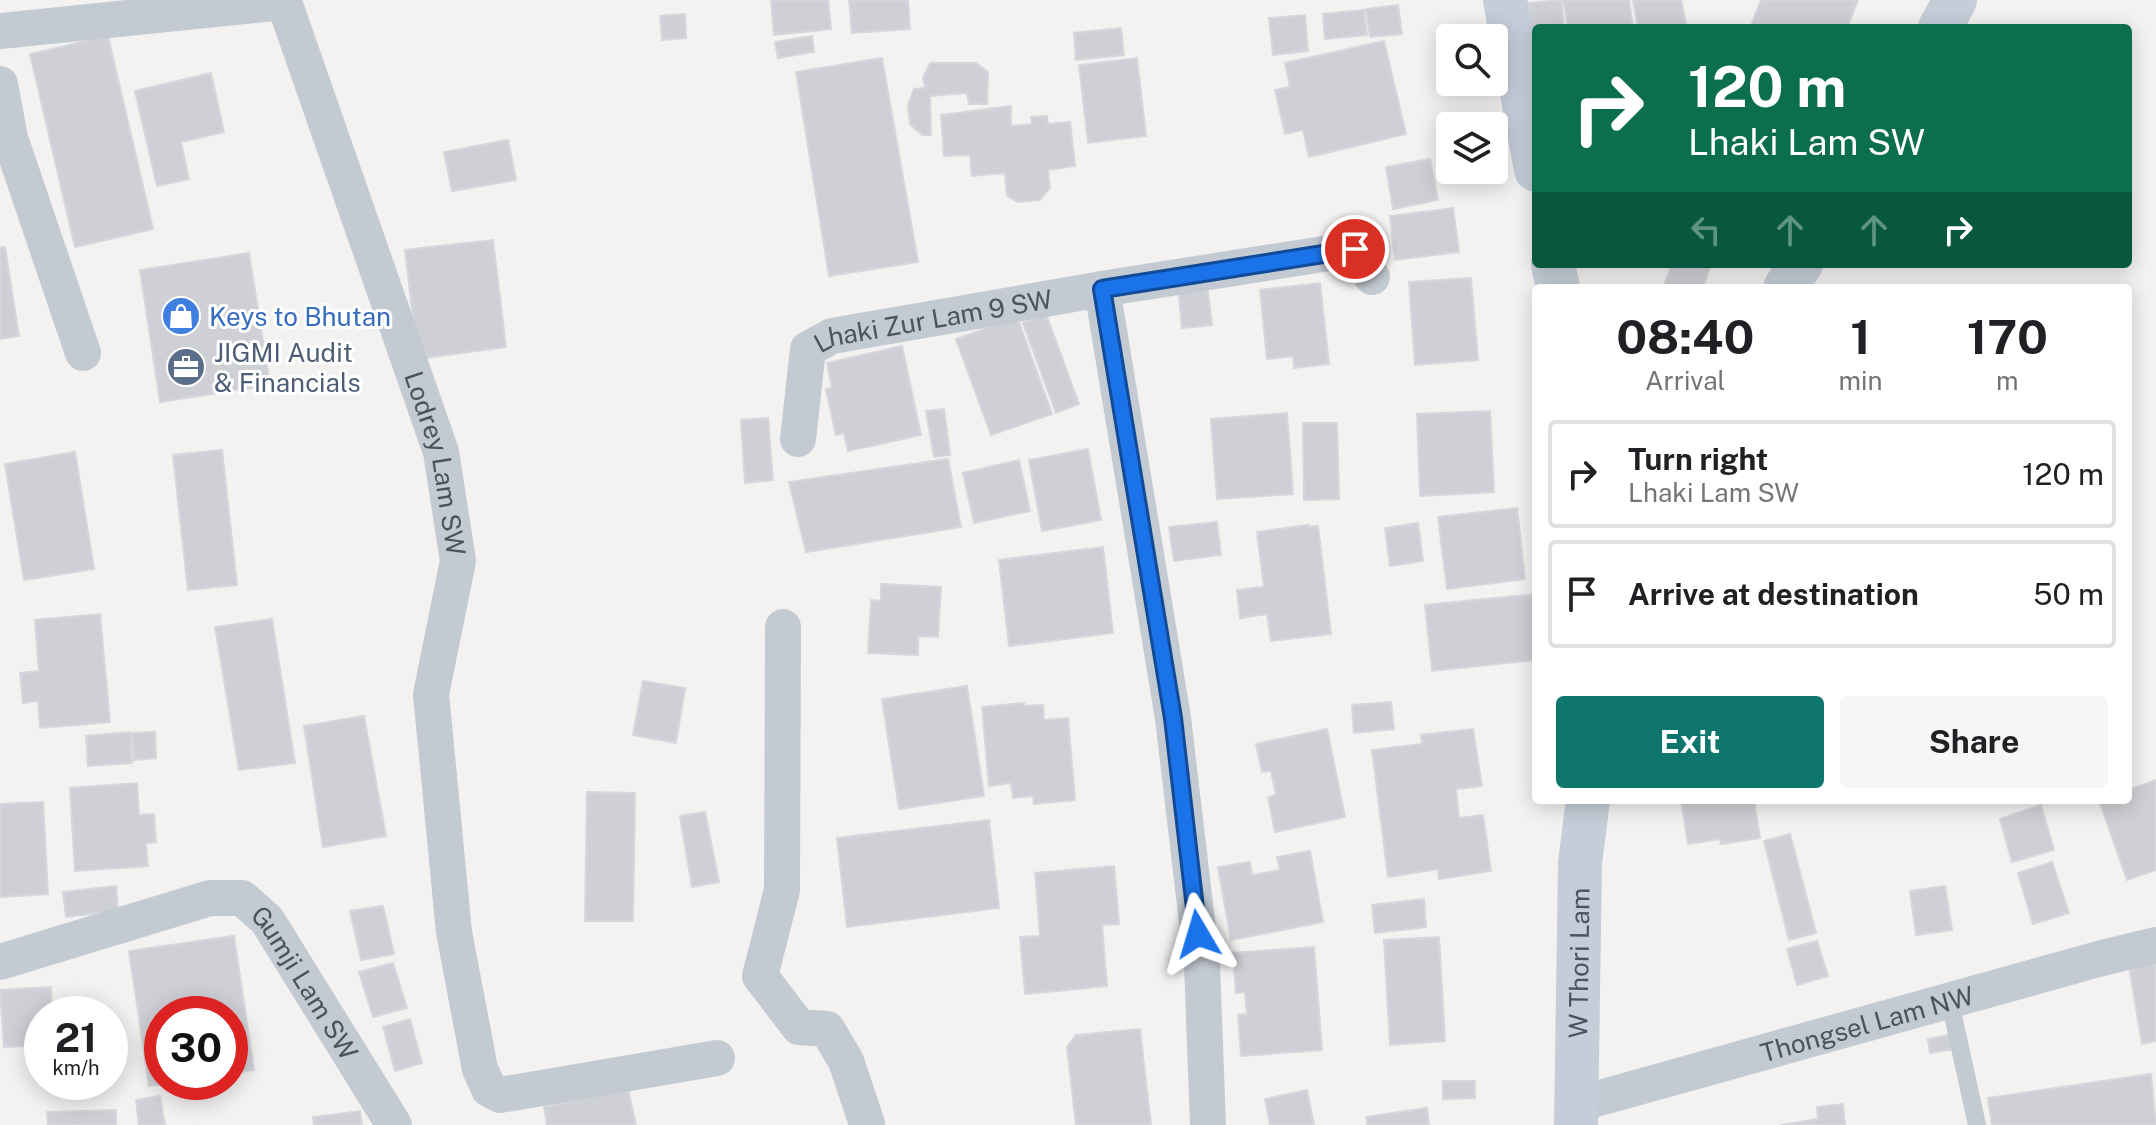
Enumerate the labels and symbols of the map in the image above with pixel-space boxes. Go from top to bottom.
pin [1321,215,1389,283]
street label: Lhaki Zur Lam 9 SW [808,282,1055,359]
shop icon: Keys to Bhutan [160,295,202,337]
place label: Keys to Bhutan [209,301,391,332]
place label: JIGMI Audit & Financials [214,337,361,398]
office icon: JIGMI Audit & Financials [165,346,207,388]
street label: Lodrey Lam SW [398,367,472,558]
street label: W Thori Lam [1562,887,1595,1039]
position arrow [1156,892,1240,976]
street label: Gumji Lam SW [246,899,365,1065]
street label: Thongsel Lam NW [1757,979,1977,1068]
speed limit sign: 30 [144,996,248,1100]

